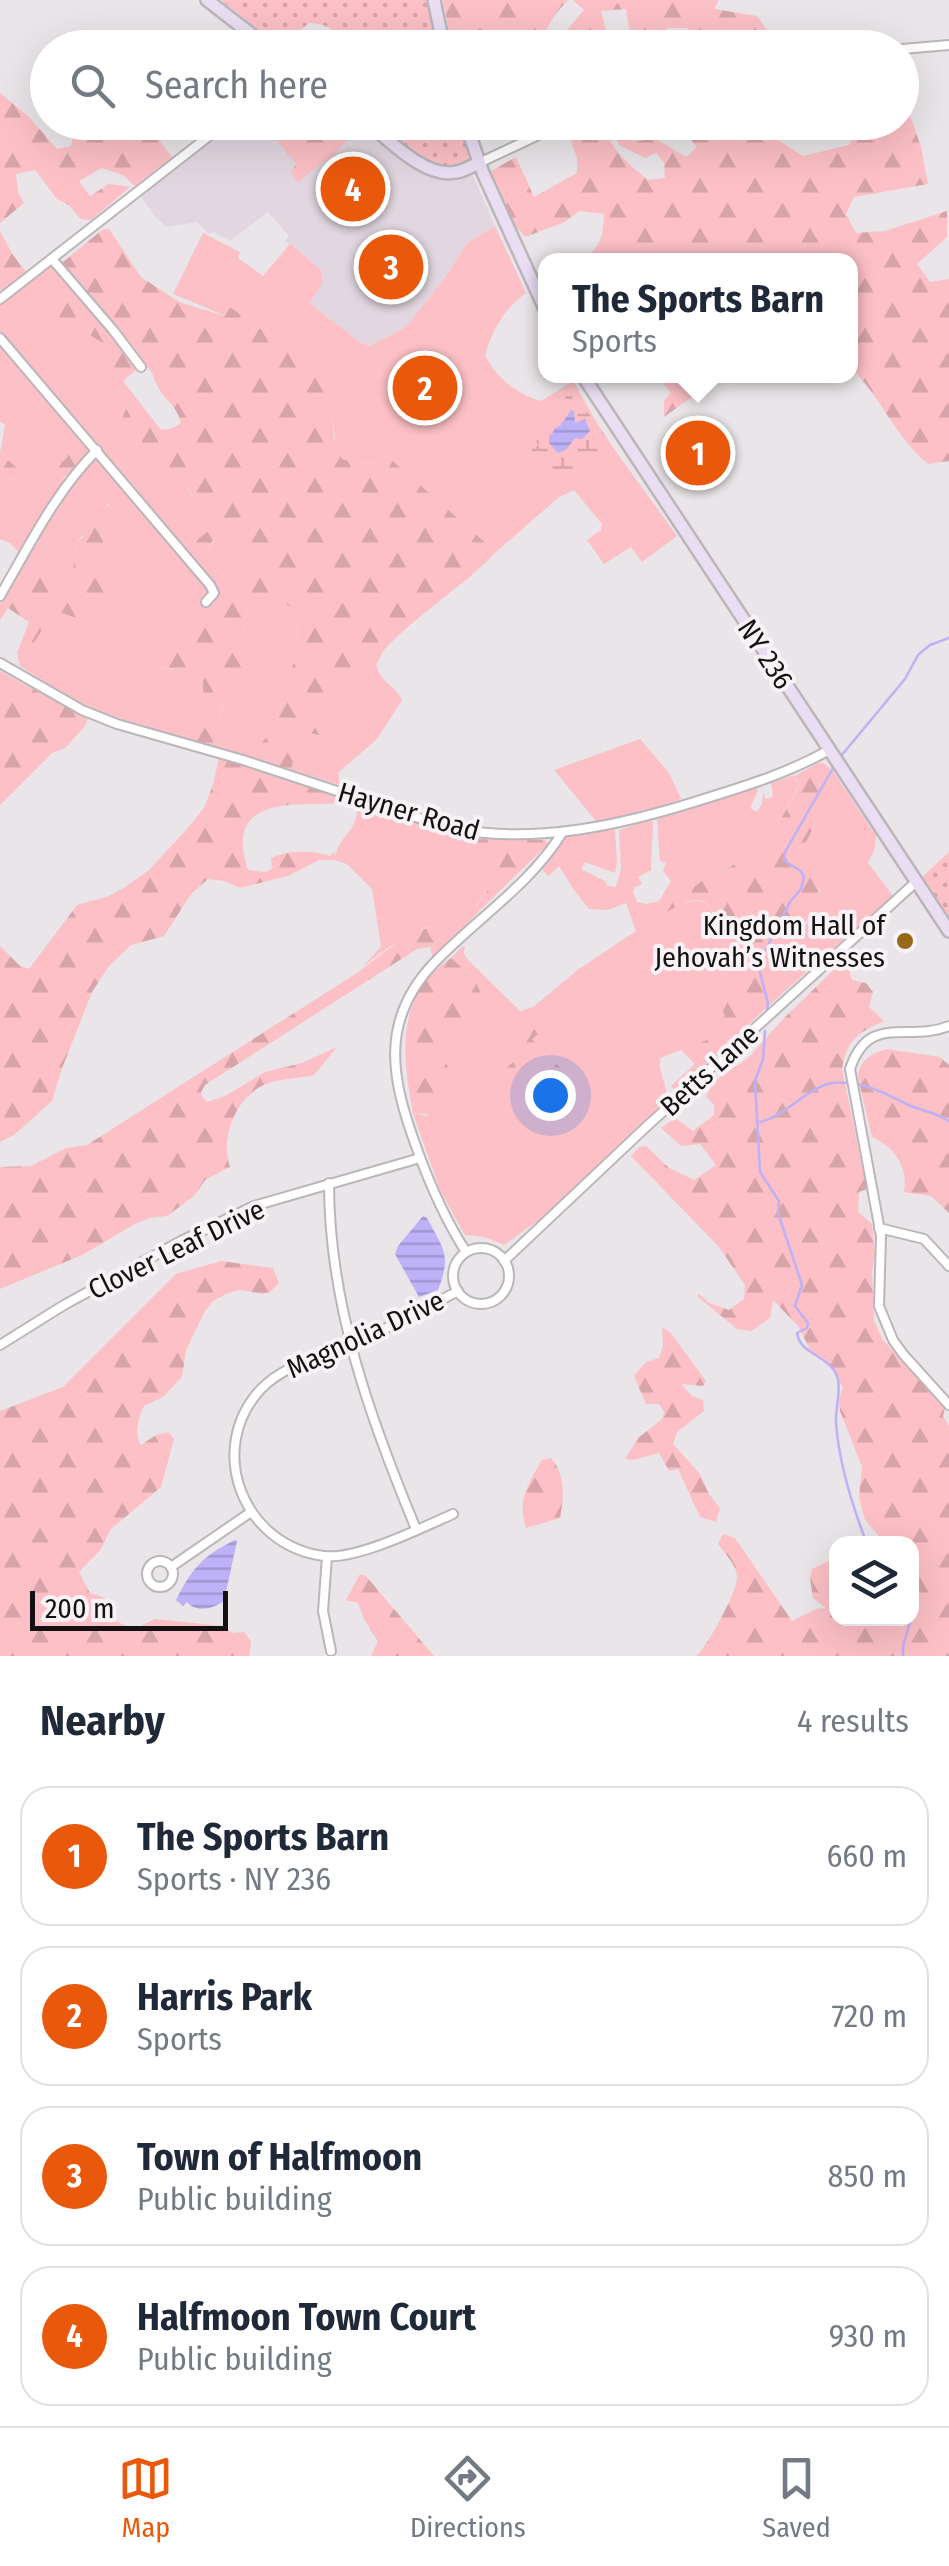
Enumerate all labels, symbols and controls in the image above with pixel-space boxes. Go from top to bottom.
search box [30,30,919,140]
icon: search [65,58,120,113]
text: Search here [145,62,328,108]
pin: 4 [320,152,386,226]
pin: 3 [358,230,424,304]
popup [538,253,858,383]
text: The Sports Barn [572,276,824,322]
text: Sports [572,322,657,360]
pin: 2 [392,350,458,426]
pin: 1 [666,416,730,490]
street label: NY 236 [731,613,800,695]
street label: Hayner Road [334,776,483,847]
place label: Kingdom Hall of Jehovah’s Witnesses [654,909,887,974]
marker: Kingdom Hall of Jehovah’s Witnesses [894,930,916,952]
street label: Betts Lane [654,1018,765,1123]
your location [525,1070,576,1121]
street label: Clover Leaf Drive [83,1193,270,1306]
street label: Magnolia Drive [281,1284,449,1385]
map controls [829,1536,919,1626]
button: layers [829,1536,919,1626]
scale bar [30,1586,228,1631]
text: 200 m [45,1592,115,1625]
text: Nearby [40,1696,165,1746]
text: 4 results [797,1702,909,1740]
text: The Sports Barn [137,1814,389,1860]
text: 1 [68,1837,81,1875]
text: 660 m [826,1837,907,1875]
text: Sports · NY 236 [137,1860,331,1898]
text: Harris Park [137,1974,312,2020]
text: 2 [67,1997,82,2035]
text: 720 m [831,1997,907,2035]
text: Sports [137,2020,222,2058]
text: Town of Halfmoon [137,2134,422,2180]
text: 3 [67,2157,82,2195]
text: 850 m [828,2157,907,2195]
text: Public building [137,2180,332,2218]
text: Halfmoon Town Court [137,2294,476,2340]
text: 4 [66,2317,83,2355]
text: 930 m [829,2317,907,2355]
text: Public building [137,2340,332,2378]
tab: Map [118,2451,173,2544]
tab: Directions [410,2451,526,2544]
tab: Saved [762,2451,831,2544]

